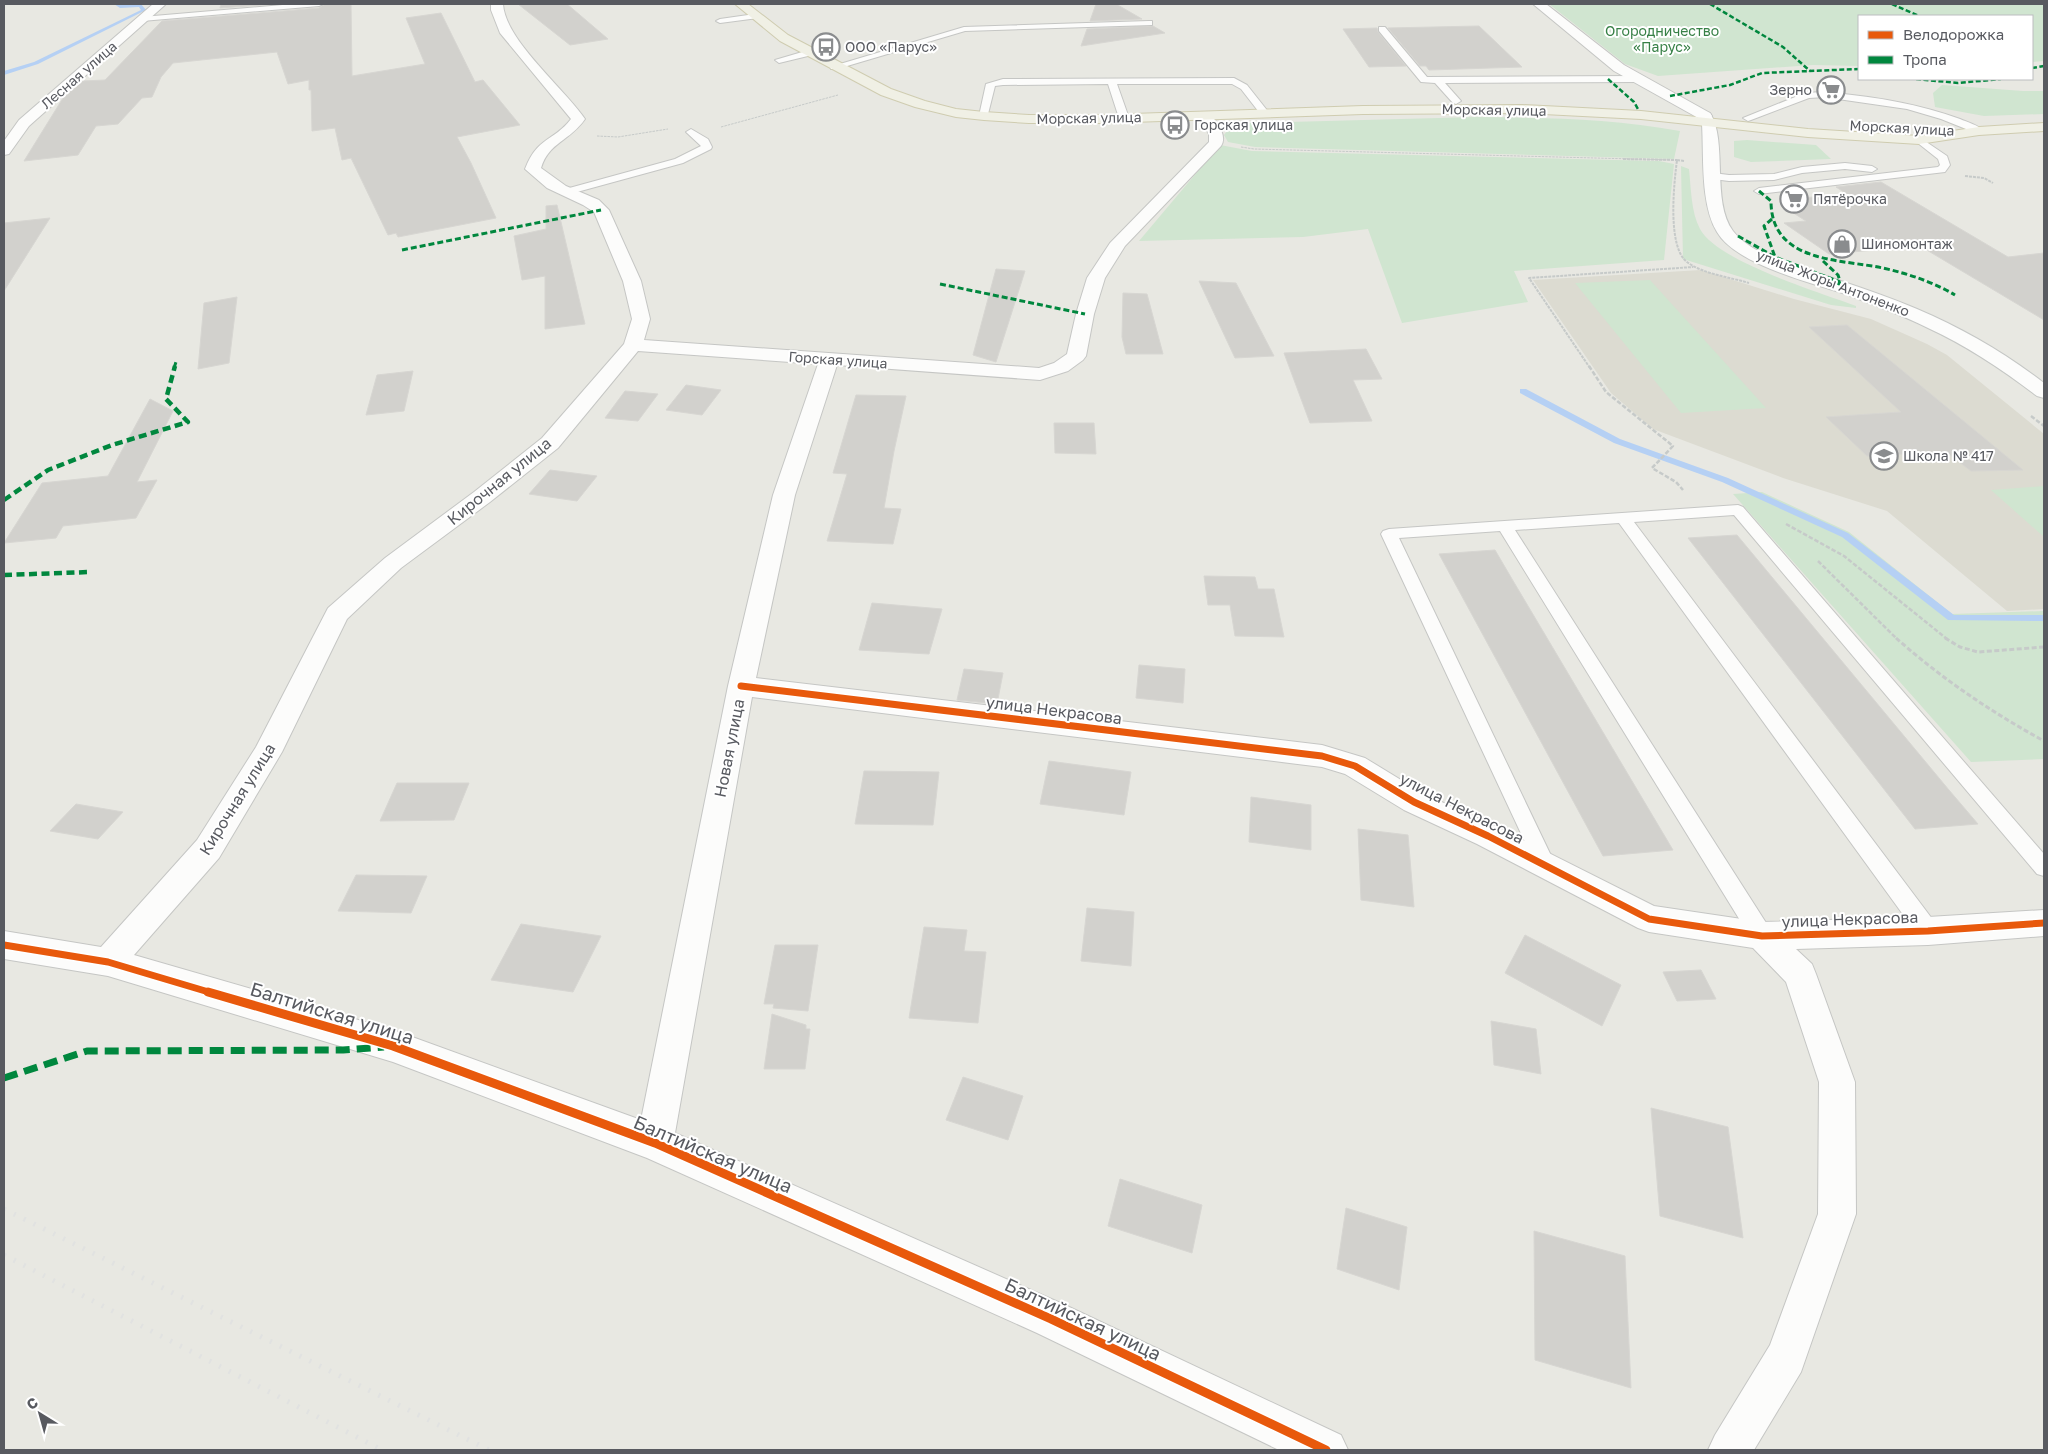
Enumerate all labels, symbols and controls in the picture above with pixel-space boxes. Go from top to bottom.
legend [1858,15,2033,80]
park label: Огородничество «Парус» [1605,22,1719,55]
text: Велодорожка [1903,25,2004,43]
bus stop icon: ООО «Парус» [811,32,841,62]
street label: Лесная улица [37,37,120,112]
place label: ООО «Парус» [845,38,937,55]
text: Тропа [1903,50,1947,68]
supermarket icon: Зерно [1816,75,1846,105]
place label: Зерно [1769,81,1812,98]
street label: Морская улица [1441,100,1547,119]
street label: Морская улица [1036,108,1142,127]
bus stop icon: Горская улица [1160,110,1190,140]
place label: Горская улица [1194,116,1293,133]
street label: Морская улица [1849,116,1955,139]
supermarket icon: Пятёрочка [1779,184,1809,214]
place label: Пятёрочка [1813,190,1887,207]
shop icon: Шиномонтаж [1827,229,1857,259]
place label: Шиномонтаж [1861,235,1953,252]
street label: улица Жоры Антоненко [1754,245,1912,320]
street label: Горская улица [788,348,888,371]
street label: Кирочная улица [443,433,555,529]
school or university icon: Школа № 417 [1869,441,1899,471]
place label: Школа № 417 [1903,447,1994,464]
street label: улица Некрасова [985,692,1123,728]
street label: Новая улица [710,697,748,799]
street label: Кирочная улица [195,739,279,859]
street label: улица Некрасова [1397,768,1527,848]
street label: улица Некрасова [1781,907,1919,931]
street label: Балтийская улица [247,977,417,1048]
street label: Балтийская улица [630,1110,796,1197]
street label: Балтийская улица [1001,1272,1165,1365]
north arrow [15,1389,65,1439]
text: С [23,1393,41,1413]

